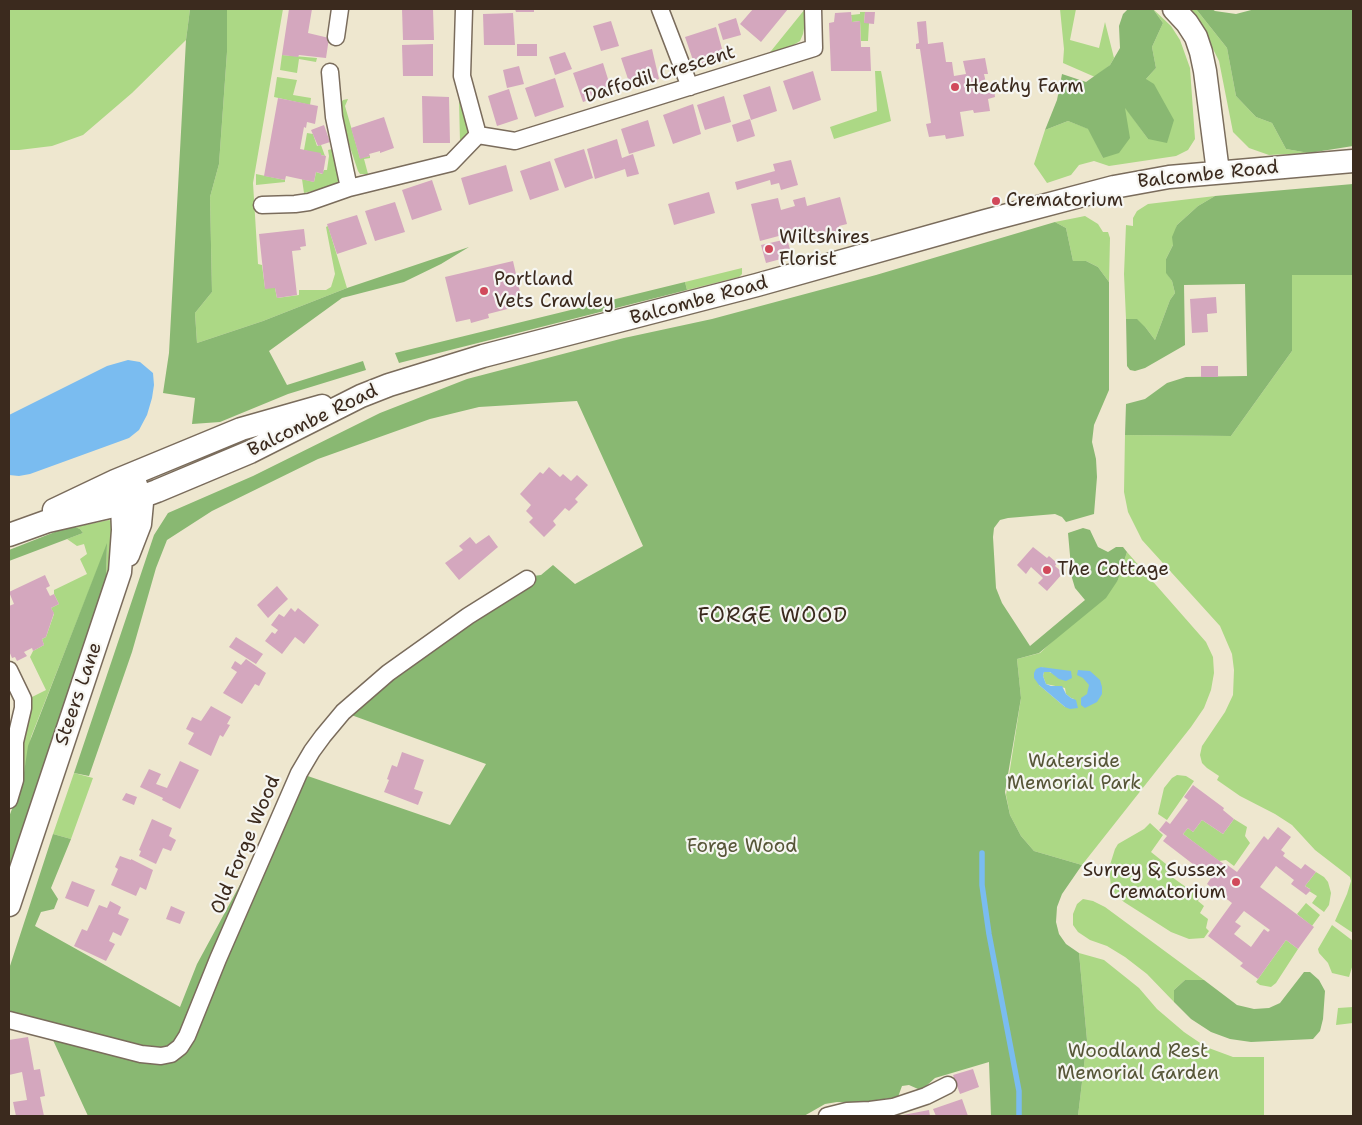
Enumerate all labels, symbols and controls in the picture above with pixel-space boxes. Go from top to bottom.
street label: Daffodil Crescent [582,41,738,109]
place label: Heathy Farm [965,76,1084,98]
marker: Heathy Farm [949,81,961,93]
street label: Balcombe Road [1136,156,1280,194]
place label: Crematorium [1006,190,1123,212]
marker: Crematorium [990,195,1002,207]
place label: Wiltshires Florist [779,227,870,271]
marker: Wiltshires Florist [763,243,775,255]
place label: Portland Vets Crawley [494,269,614,313]
street label: Balcombe Road [628,272,770,330]
marker: Portland Vets Crawley [478,285,490,297]
street label: Balcombe Road [244,380,382,462]
place label: The Cottage [1057,559,1169,581]
marker: The Cottage [1041,564,1053,576]
district label: FORGE WOOD [697,604,849,630]
street label: Steers Lane [51,639,107,749]
park label: Waterside Memorial Park [1007,751,1141,795]
street label: Old Forge Wood [206,772,286,918]
park label: Forge Wood [687,836,797,858]
place label: Surrey & Sussex Crematorium [1083,860,1226,904]
marker: Surrey & Sussex Crematorium [1230,876,1242,888]
park label: Woodland Rest Memorial Garden [1057,1041,1219,1085]

